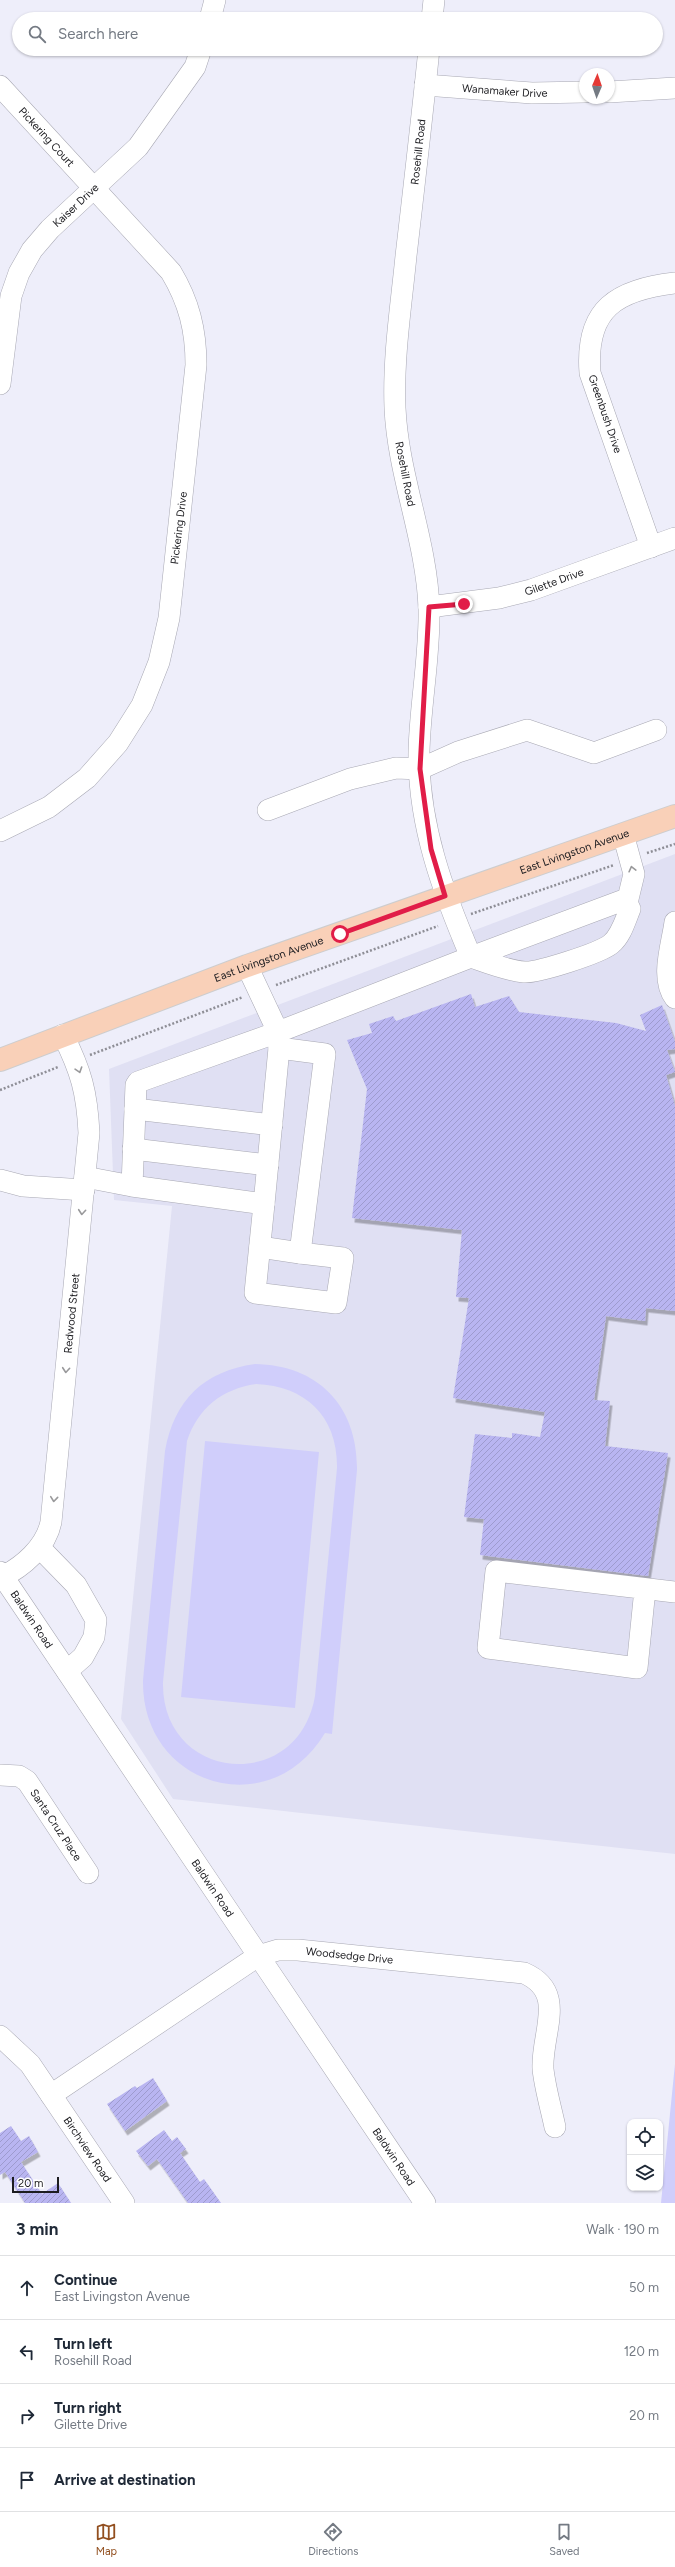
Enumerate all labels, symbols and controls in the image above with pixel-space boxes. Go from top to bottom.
search box [12,12,663,56]
icon: search [26,23,48,45]
text: Search here [58,25,138,43]
north arrow [579,68,615,104]
street label: Wanamaker Drive [462,81,548,100]
street label: Pickering Court [16,104,77,169]
street label: Rosehill Road [408,118,428,185]
street label: Kaiser Drive [50,181,101,230]
street label: Greenbush Drive [585,373,625,455]
street label: Rosehill Road [392,440,418,508]
street label: Pickering Drive [168,491,190,565]
street label: Gilette Drive [523,565,585,598]
route end [455,595,473,613]
street label: East Livingston Avenue [518,826,631,877]
one-way arrow [628,866,636,872]
route start [331,925,349,943]
street label: East Livingston Avenue [212,933,325,984]
one-way arrow [75,1066,83,1073]
one-way arrow [77,1209,86,1216]
street label: Redwood Street [61,1273,82,1354]
one-way arrow [62,1367,71,1373]
one-way arrow [49,1496,58,1502]
street label: Baldwin Road [8,1588,56,1651]
street label: Santa Cruz Place [28,1786,84,1863]
street label: Baldwin Road [189,1857,237,1919]
street label: Woodsedge Drive [305,1944,394,1966]
street label: Birchview Road [61,2114,114,2184]
map controls [627,2119,663,2191]
button: locate [627,2119,663,2155]
street label: Baldwin Road [370,2125,418,2188]
button: layers [627,2155,663,2191]
scale bar [12,2175,59,2194]
text: 20 m [18,2177,43,2190]
text: 3 min [16,2219,58,2239]
text: Walk · 190 m [586,2222,659,2237]
text: Continue [54,2271,117,2289]
icon: ahead [16,2277,38,2299]
text: 50 m [629,2280,659,2295]
text: East Livingston Avenue [54,2289,190,2304]
text: Turn left [54,2335,112,2353]
icon: left [16,2341,38,2363]
text: 120 m [624,2344,659,2359]
text: Rosehill Road [54,2353,132,2368]
text: Turn right [54,2399,122,2417]
icon: right [16,2405,38,2427]
text: 20 m [629,2408,659,2423]
text: Gilette Drive [54,2417,127,2432]
icon: arrive [16,2469,38,2491]
text: Arrive at destination [54,2471,195,2489]
tab: Map [95,2521,117,2558]
tab: Directions [308,2521,358,2558]
tab: Saved [549,2521,580,2558]

